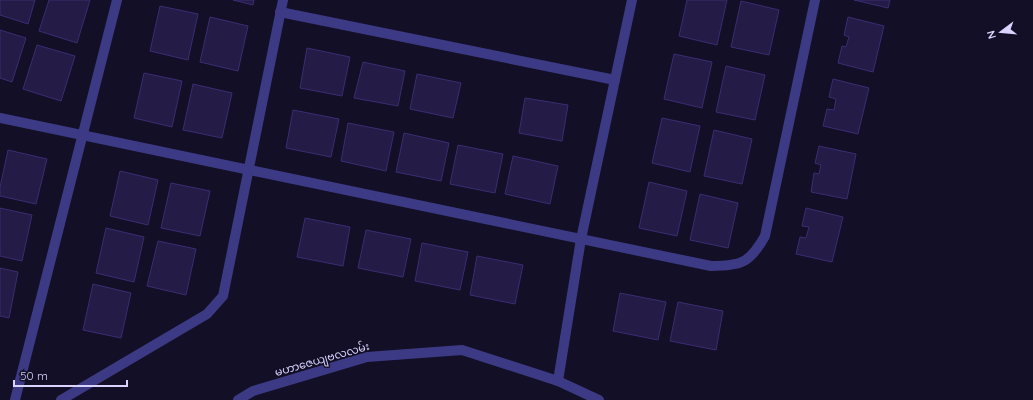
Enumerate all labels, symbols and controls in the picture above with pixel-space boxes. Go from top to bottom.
north arrow [981,12,1021,52]
text: N [984,29,999,41]
street label: မဟာဇေယျဗလလမ်း [273,339,372,381]
scale bar [14,362,127,388]
text: 50 m [20,368,48,383]

